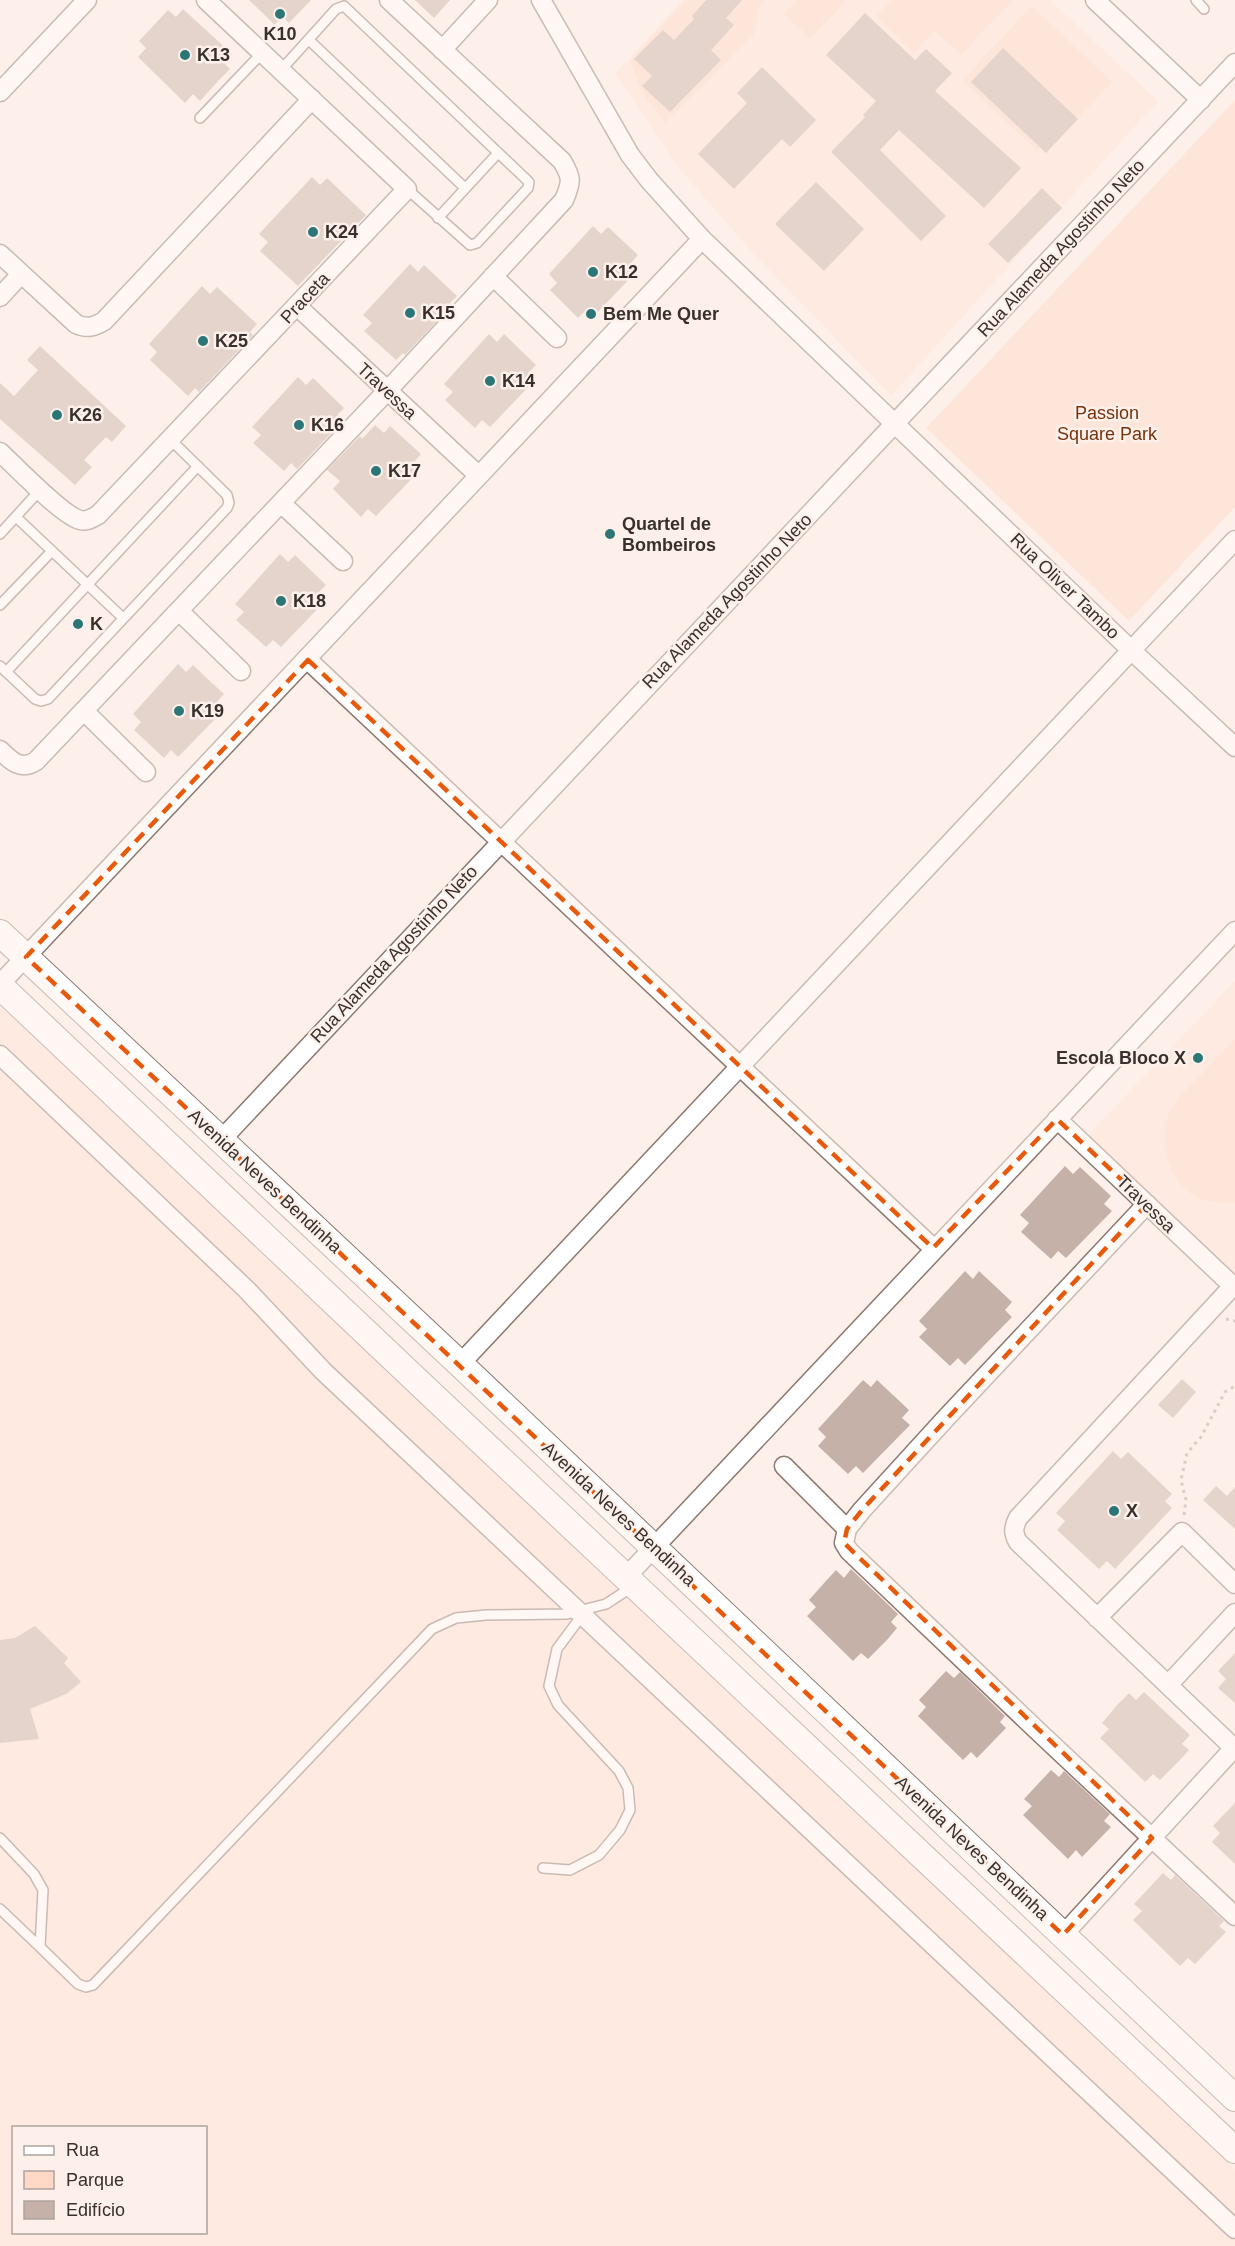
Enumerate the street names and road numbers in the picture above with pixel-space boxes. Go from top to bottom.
street label: Rua Alameda Agostinho Neto [973,155,1149,341]
street label: Praceta [277,268,334,328]
street label: Travessa [353,359,421,424]
street label: Rua Alameda Agostinho Neto [638,509,816,693]
street label: Rua Oliver Tambo [1006,529,1124,643]
street label: Rua Alameda Agostinho Neto [306,861,482,1047]
street label: Avenida Neves Bendinha [184,1105,346,1258]
street label: Travessa [1113,1171,1180,1237]
street label: Avenida Neves Bendinha [538,1438,700,1591]
street label: Avenida Neves Bendinha [891,1772,1053,1925]

